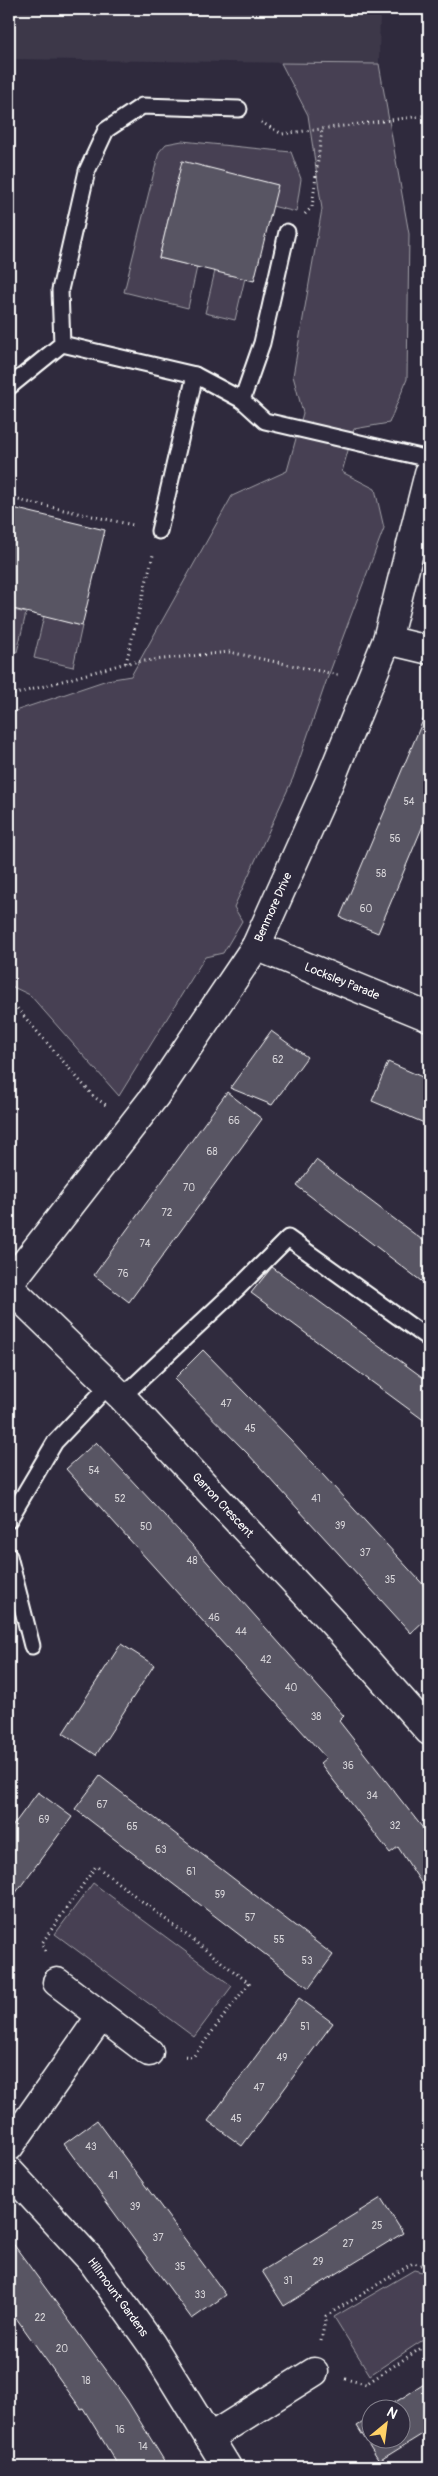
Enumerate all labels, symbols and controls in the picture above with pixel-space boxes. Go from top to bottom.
house number: 54 [403,796,415,808]
house number: 56 [389,833,401,845]
house number: 58 [376,868,386,880]
street label: Benmore Drive [251,870,296,944]
house number: 60 [360,903,372,915]
street label: Locksley Parade [302,960,382,1003]
house number: 62 [272,1054,284,1066]
house number: 66 [228,1115,240,1127]
house number: 68 [207,1146,217,1158]
house number: 70 [183,1182,195,1194]
house number: 72 [162,1207,173,1219]
house number: 74 [139,1238,151,1250]
house number: 76 [117,1268,129,1280]
house number: 47 [220,1398,232,1410]
house number: 45 [244,1423,256,1435]
house number: 54 [88,1465,100,1477]
street label: Garron Crescent [189,1470,257,1541]
house number: 52 [114,1493,126,1505]
house number: 41 [311,1493,321,1505]
house number: 39 [335,1520,345,1532]
house number: 50 [140,1521,152,1533]
house number: 37 [360,1547,371,1559]
house number: 48 [187,1555,197,1567]
house number: 35 [385,1574,396,1586]
house number: 46 [208,1612,220,1624]
house number: 44 [235,1626,247,1638]
house number: 42 [260,1654,272,1666]
house number: 40 [285,1682,297,1694]
house number: 38 [311,1711,321,1723]
house number: 36 [342,1760,354,1772]
house number: 34 [366,1790,378,1802]
house number: 67 [96,1799,108,1811]
house number: 69 [39,1814,49,1826]
house number: 32 [389,1820,401,1832]
house number: 65 [126,1821,138,1833]
house number: 63 [155,1844,167,1856]
house number: 61 [186,1866,196,1878]
house number: 59 [215,1889,225,1901]
house number: 57 [245,1912,256,1924]
house number: 55 [274,1934,284,1946]
house number: 53 [302,1955,313,1967]
house number: 51 [300,2021,310,2033]
house number: 49 [277,2052,287,2064]
house number: 47 [253,2082,265,2094]
house number: 45 [230,2113,242,2125]
house number: 43 [85,2141,97,2153]
house number: 41 [108,2170,118,2182]
house number: 39 [130,2201,140,2213]
house number: 25 [371,2220,383,2232]
house number: 37 [153,2232,164,2244]
house number: 27 [343,2238,354,2250]
street label: Hillmount Gardens [84,2255,152,2340]
house number: 29 [313,2256,323,2268]
house number: 35 [175,2261,186,2273]
house number: 31 [283,2275,293,2287]
house number: 33 [194,2289,206,2301]
house number: 22 [34,2312,46,2324]
house number: 20 [56,2343,68,2355]
house number: 18 [82,2375,90,2387]
north arrow [360,2398,410,2448]
text: N [384,2403,400,2423]
house number: 16 [115,2424,125,2436]
house number: 14 [138,2441,148,2453]

